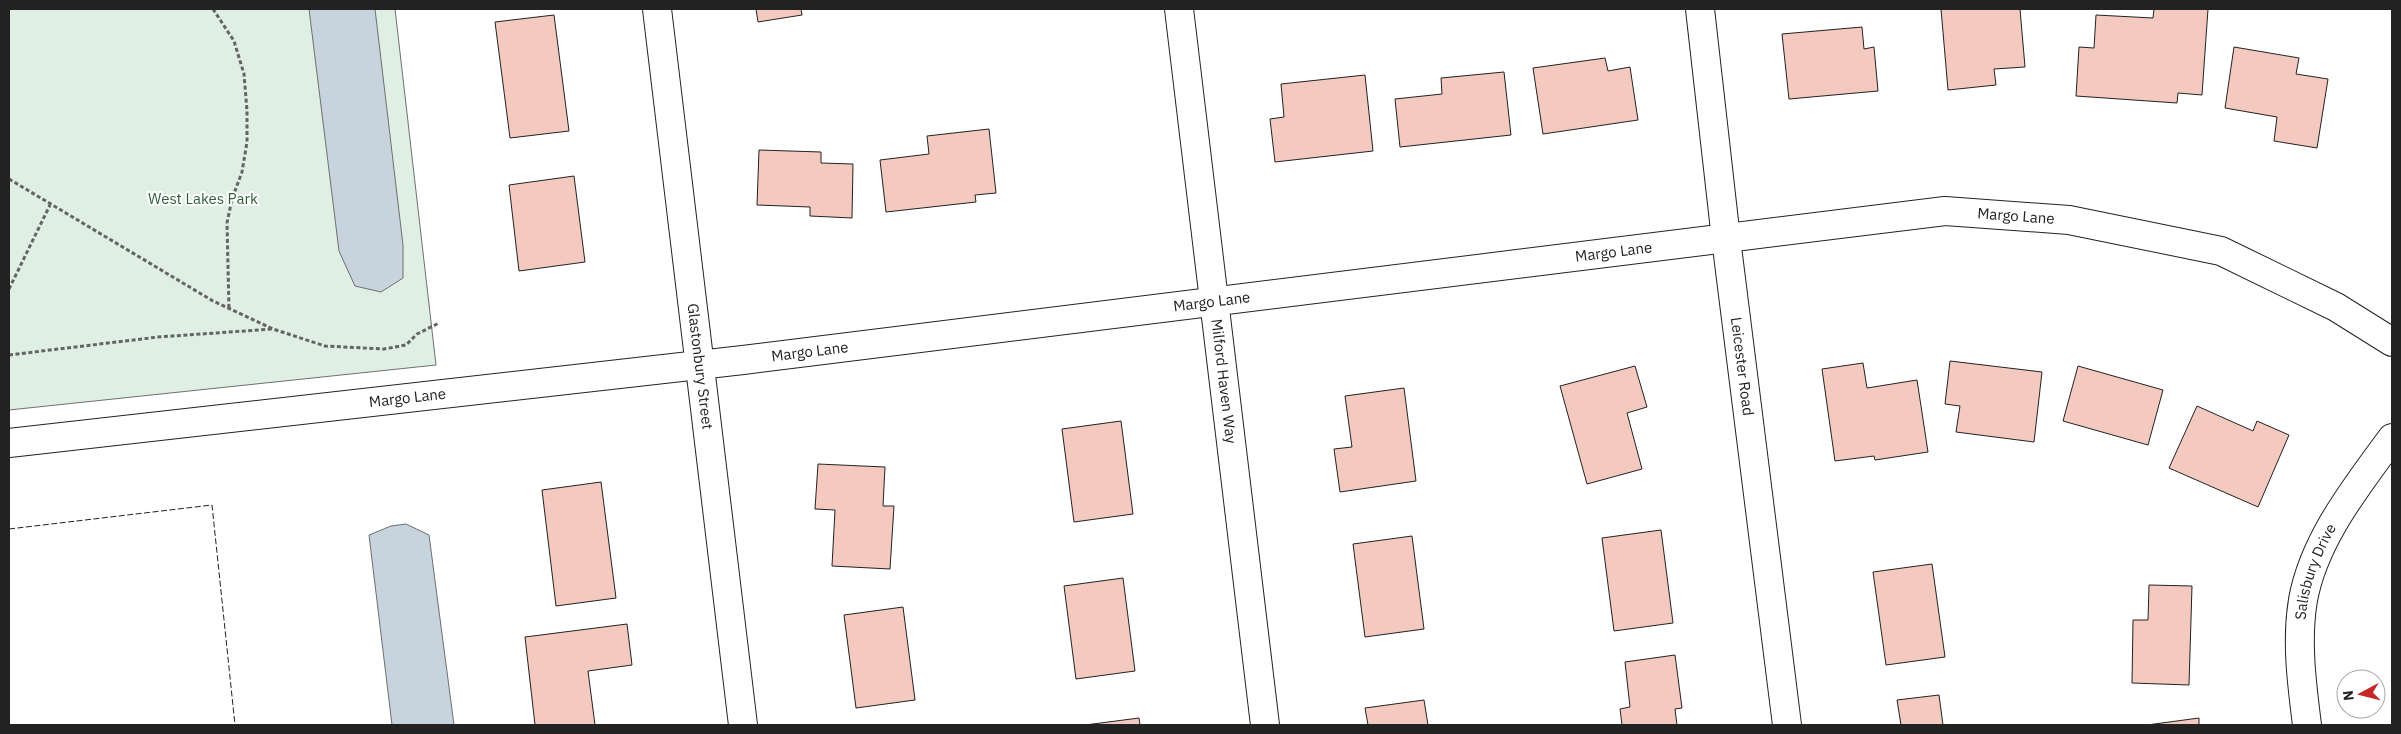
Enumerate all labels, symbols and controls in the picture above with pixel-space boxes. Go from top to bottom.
park label: West Lakes Park [148,189,258,208]
street label: Margo Lane [1977,203,2055,228]
street label: Margo Lane [1574,237,1653,266]
street label: Margo Lane [1172,287,1251,316]
street label: Glastonbury Street [683,302,717,431]
street label: Leicester Road [1727,316,1758,417]
street label: Milford Haven Way [1207,318,1241,445]
street label: Margo Lane [770,337,849,365]
street label: Margo Lane [368,384,447,411]
street label: Salisbury Drive [2291,520,2340,621]
north arrow [2336,669,2386,719]
text: N [2339,689,2358,702]

